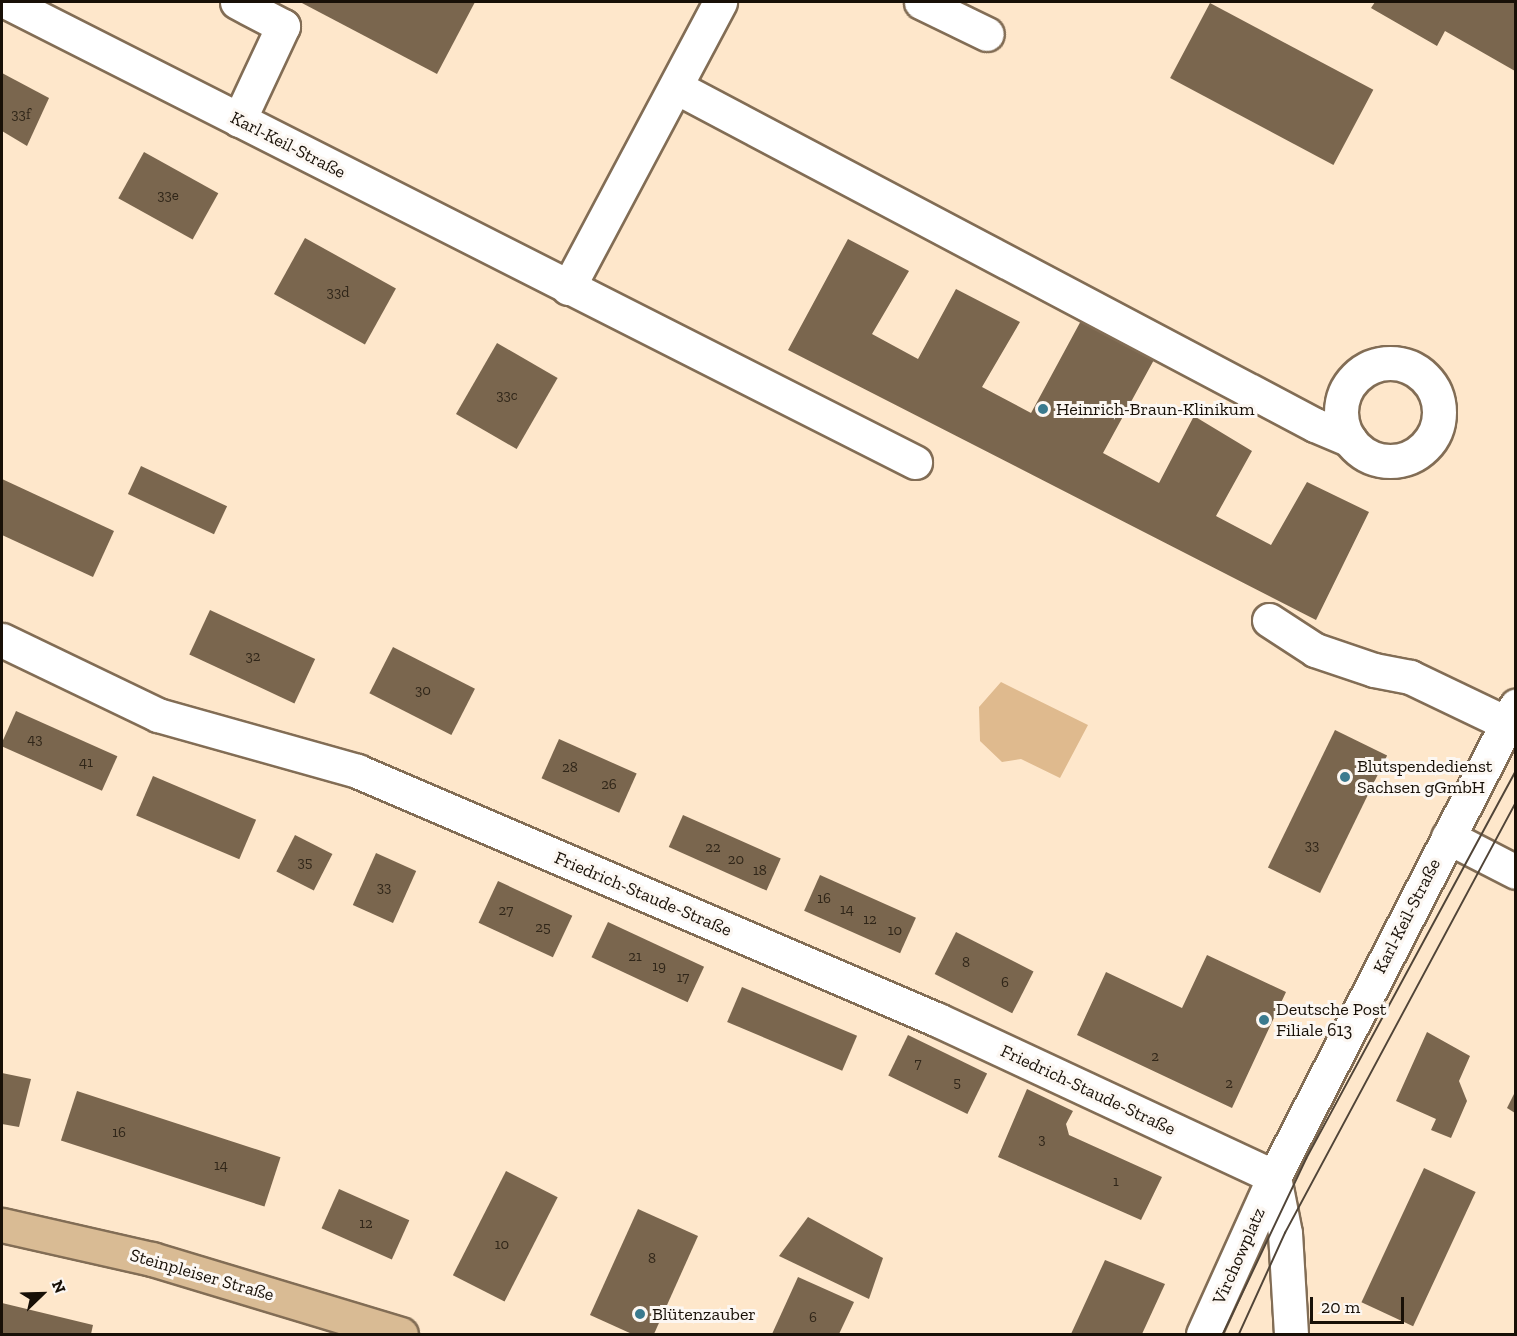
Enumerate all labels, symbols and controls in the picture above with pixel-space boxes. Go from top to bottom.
house number: 33f [11,106,31,124]
street label: Karl-Keil-Straße [227,107,349,183]
house number: 33e [157,187,179,205]
house number: 33d [327,284,349,302]
house number: 33c [496,387,518,405]
place label: Heinrich-Braun-Klinikum [1056,398,1254,420]
marker: Heinrich-Braun-Klinikum [1034,400,1052,418]
house number: 32 [245,648,261,666]
house number: 30 [415,682,431,700]
house number: 43 [27,731,43,749]
house number: 41 [79,754,93,772]
place label: Blutspendedienst Sachsen gGmbH [1357,756,1492,798]
house number: 28 [562,759,578,777]
marker: Blutspendedienst Sachsen gGmbH [1338,770,1352,784]
house number: 26 [601,776,617,794]
house number: 33 [1305,837,1319,855]
house number: 22 [705,839,721,857]
street label: Friedrich-Staude-Straße [551,847,735,941]
house number: 20 [728,851,744,869]
house number: 35 [297,854,313,872]
street label: Karl-Keil-Straße [1369,855,1445,977]
house number: 18 [753,862,767,880]
house number: 33 [377,879,391,897]
house number: 16 [817,890,831,908]
house number: 14 [840,901,854,919]
house number: 27 [499,902,513,920]
house number: 12 [863,911,877,929]
house number: 25 [535,919,551,937]
house number: 10 [888,922,902,940]
house number: 21 [628,948,642,966]
house number: 8 [962,954,970,972]
house number: 19 [652,958,666,976]
house number: 17 [677,969,689,987]
house number: 6 [1001,974,1009,992]
place label: Deutsche Post Filiale 613 [1276,999,1386,1042]
marker: Deutsche Post Filiale 613 [1257,1013,1271,1027]
street label: Friedrich-Staude-Straße [997,1040,1179,1140]
house number: 2 [1151,1048,1159,1066]
house number: 7 [914,1055,922,1073]
house number: 5 [953,1074,961,1092]
house number: 2 [1225,1075,1233,1093]
house number: 16 [112,1124,126,1142]
house number: 3 [1038,1131,1046,1149]
house number: 14 [214,1157,228,1175]
house number: 1 [1113,1173,1119,1191]
street label: Virchowplatz [1208,1204,1270,1308]
house number: 12 [359,1215,373,1233]
house number: 10 [495,1236,509,1254]
street label: Steinpleiser Straße [127,1244,277,1306]
house number: 8 [648,1250,656,1268]
north arrow [12,1264,72,1324]
text: N [48,1277,70,1296]
scale bar [1313,1285,1408,1323]
text: 20 m [1321,1296,1360,1318]
place label: Blütenzauber [652,1303,756,1325]
marker: Blütenzauber [633,1307,647,1321]
house number: 6 [809,1309,817,1327]

